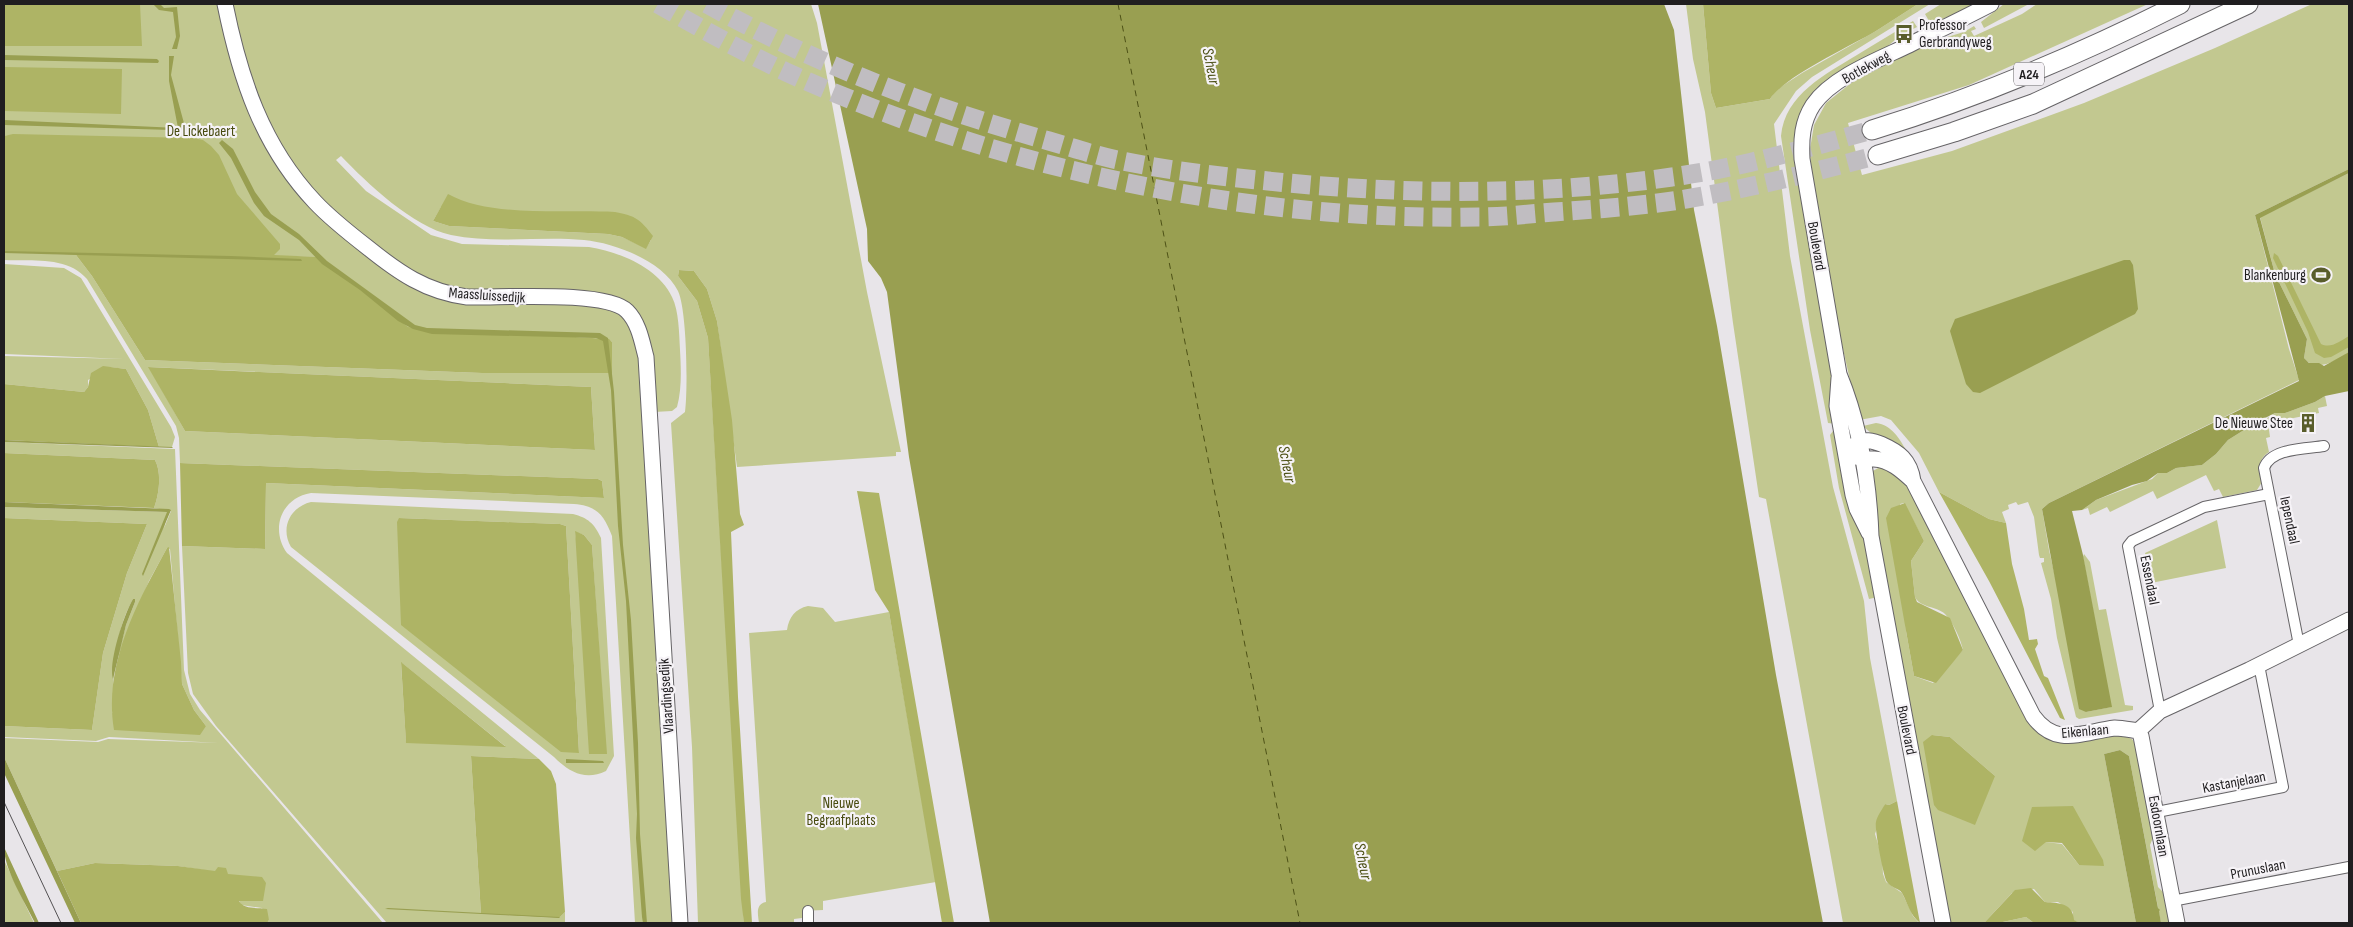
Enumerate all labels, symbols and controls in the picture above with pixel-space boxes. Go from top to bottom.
place label: Professor Gerbrandyweg [1919,16,1992,52]
bus stop icon: Professor Gerbrandyweg [1893,23,1915,45]
water label: Scheur [1198,46,1223,87]
street label: Botlekweg [1839,46,1894,88]
road number: A24 [2014,62,2044,86]
park label: De Lickebaert [167,122,236,141]
street label: Boulevard [1803,220,1830,272]
sports icon: Blankenburg [2310,264,2332,286]
place label: Blankenburg [2244,266,2306,285]
street label: Maassluissedijk [448,283,526,308]
building icon: De Nieuwe Stee [2297,412,2319,434]
place label: De Nieuwe Stee [2215,414,2293,433]
water label: Scheur [1274,444,1299,485]
street label: Iependaal [2275,494,2304,546]
street label: Essendaal [2135,554,2164,606]
street label: Vlaardingsedijk [654,657,679,734]
street label: Boulevard [1892,704,1921,756]
street label: Eikenlaan [2060,720,2110,743]
street label: Kastanjelaan [2201,767,2267,798]
park label: Nieuwe Begraafplaats [806,794,876,830]
street label: Esdoornlaan [2144,794,2173,858]
water label: Scheur [1350,841,1375,882]
street label: Prunuslaan [2229,855,2287,884]

